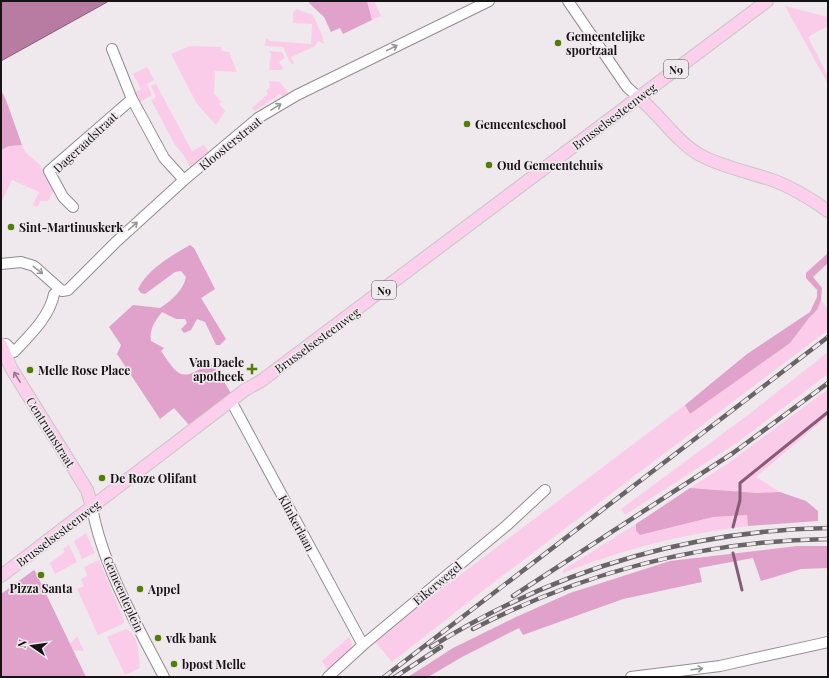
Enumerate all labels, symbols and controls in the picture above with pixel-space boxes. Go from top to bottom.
place label: Gemeentelijke sportzaal [566,28,645,58]
marker: Gemeentelijke sportzaal [553,38,563,48]
one-way arrow [386,44,398,51]
road number: N9 [664,60,688,78]
street label: Brusselsesteenweg [569,79,660,153]
one-way arrow [270,103,282,111]
street label: Dageraadstraat [49,108,121,176]
street label: Kloosterstraat [195,112,265,173]
place label: Gemeenteschool [475,116,567,132]
marker: Gemeenteschool [462,119,472,129]
place label: Oud Gemeentehuis [497,157,603,173]
marker: Oud Gemeentehuis [484,160,494,170]
place label: Sint-Martinuskerk [19,219,124,235]
marker: Sint-Martinuskerk [6,222,16,232]
one-way arrow [128,222,138,231]
one-way arrow [32,266,43,274]
road number: N9 [372,281,396,299]
street label: Brusselsesteenweg [271,303,363,376]
place label: Van Daele apotheek [188,354,245,384]
place label: Melle Rose Place [38,362,130,378]
marker: Van Daele apotheek [247,364,257,374]
marker: Melle Rose Place [25,365,35,375]
one-way arrow [12,371,20,383]
street label: Centrumstraat [23,394,79,471]
place label: De Roze Olifant [110,470,197,486]
marker: De Roze Olifant [97,473,107,483]
street label: Klinkerlaan [275,492,319,554]
street label: Brusselsesteenweg [13,496,104,570]
street label: Gemeenteplein [100,553,148,635]
street label: Eikerwegel [409,557,465,608]
marker: Pizza Santa [36,570,46,580]
place label: Pizza Santa [10,580,73,596]
place label: Appel [147,581,180,597]
marker: Appel [135,584,145,594]
north arrow [12,626,52,666]
place label: vdk bank [165,630,217,646]
marker: vdk bank [153,633,163,643]
text: N [14,638,30,649]
place label: bpost Melle [182,656,246,672]
marker: bpost Melle [169,659,179,669]
one-way arrow [690,665,703,673]

